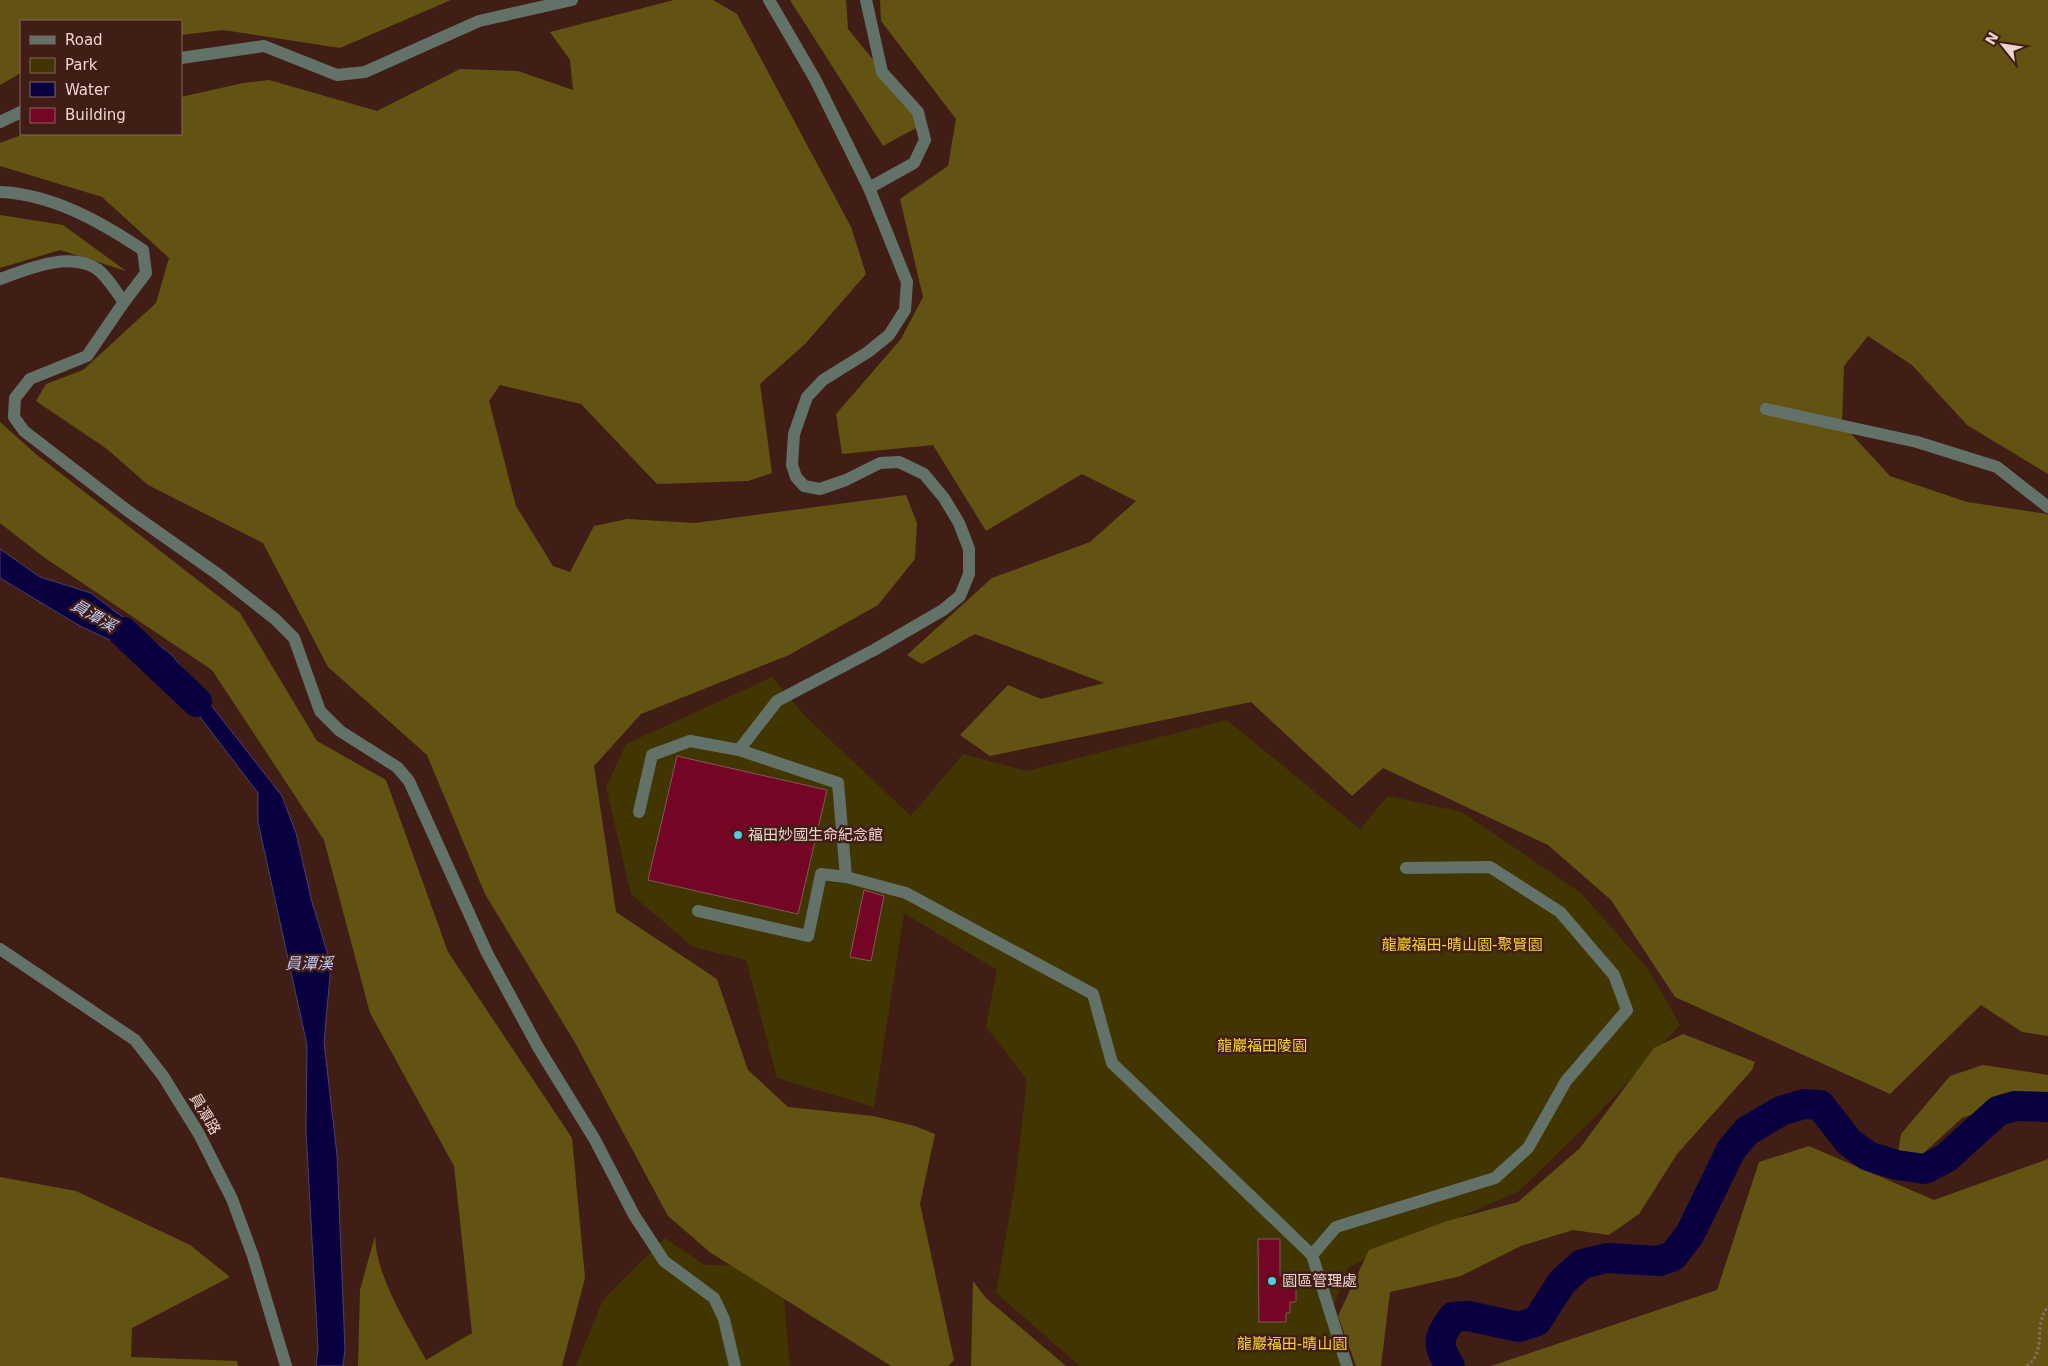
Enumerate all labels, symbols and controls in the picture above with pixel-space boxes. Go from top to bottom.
legend [20,20,182,135]
north arrow [1978,20,2028,70]
text: N [1982,29,2002,48]
text: Road [65,31,103,49]
text: Park [65,56,98,74]
text: Water [65,81,110,99]
text: Building [65,106,126,124]
water label: 員潭溪 [68,595,121,637]
place label: 福田妙國生命紀念館 [748,826,883,844]
marker: 福田妙國生命紀念館 [732,829,744,841]
park label: 龍巖福田-晴山園-聚賢園 [1382,936,1542,954]
water label: 員潭溪 [285,954,335,973]
park label: 龍巖福田陵園 [1217,1037,1307,1055]
street label: 員潭路 [186,1090,224,1138]
place label: 園區管理處 [1282,1272,1357,1290]
marker: 園區管理處 [1266,1275,1278,1287]
park label: 龍巖福田-晴山園 [1237,1335,1347,1353]

